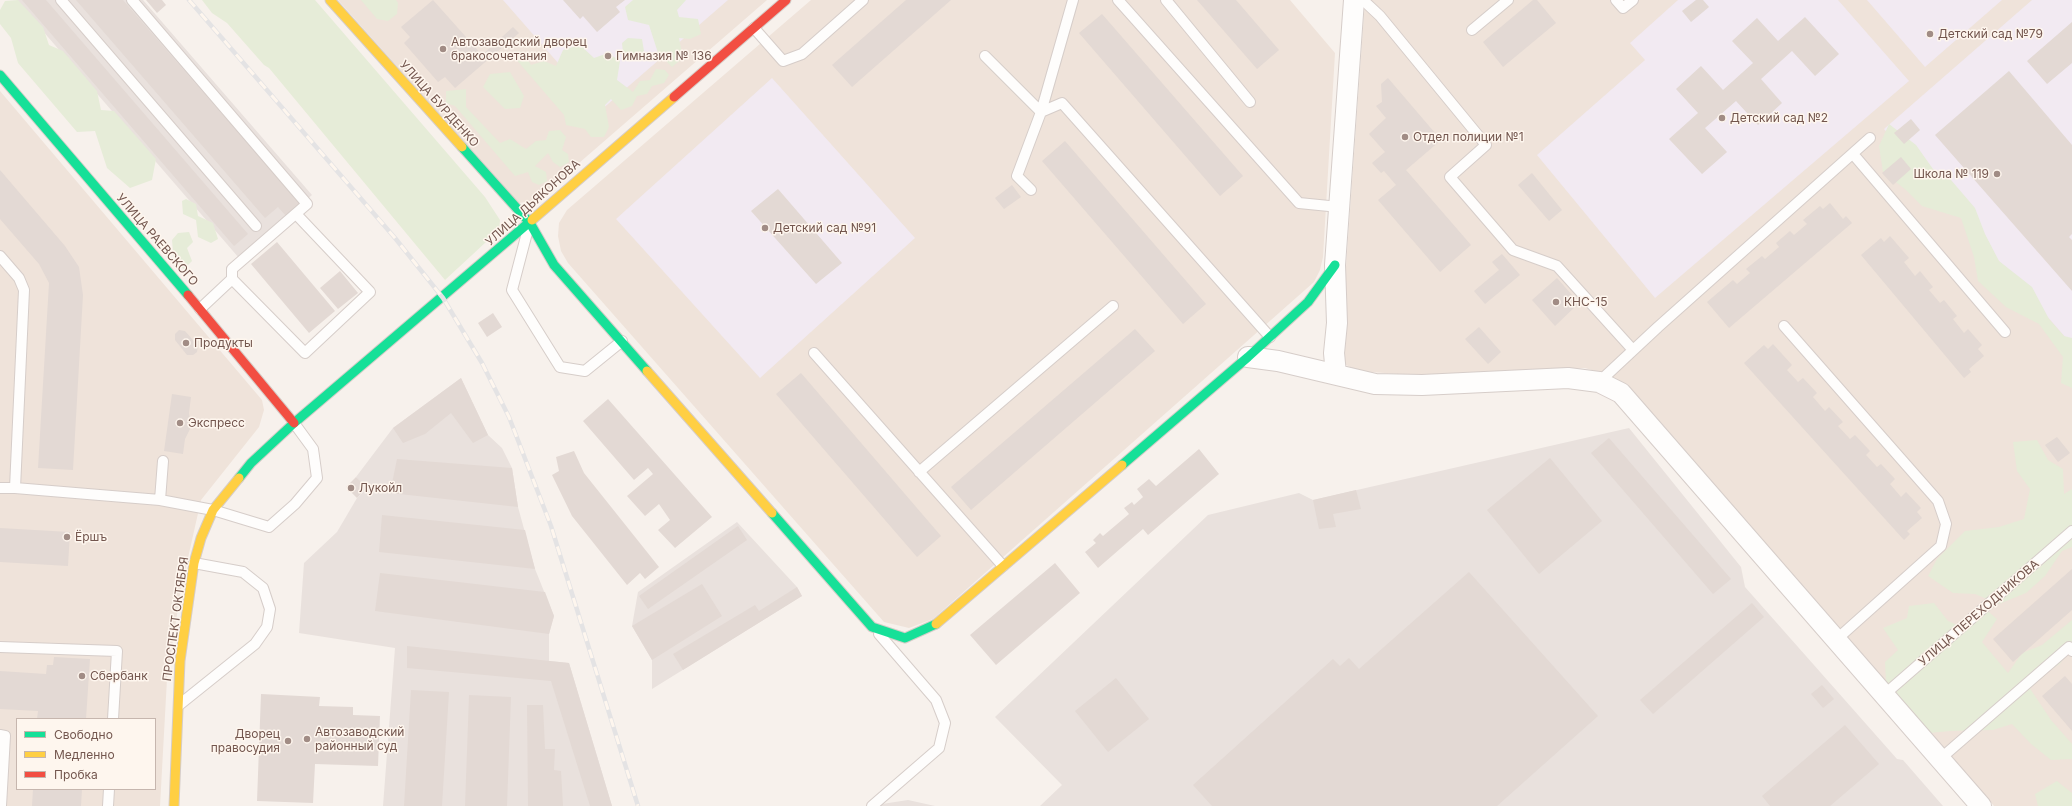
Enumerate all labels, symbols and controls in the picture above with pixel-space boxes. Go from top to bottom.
place label: Детский сад №79 [1938,27,2043,41]
marker: Детский сад №79 [1925,29,1935,39]
place label: Автозаводский дворец бракосочетания [451,35,587,63]
marker: Автозаводский дворец бракосочетания [438,44,448,54]
place label: Гимназия № 136 [616,49,712,63]
marker: Гимназия № 136 [603,51,613,61]
street label: УЛИЦА БУРДЕНКО [396,58,482,150]
place label: Детский сад №2 [1730,111,1828,125]
marker: Детский сад №2 [1717,113,1727,123]
place label: Отдел полиции №1 [1413,130,1524,144]
marker: Отдел полиции №1 [1400,132,1410,142]
street label: УЛИЦА ДЬЯКОНОВА [483,157,583,249]
place label: Школа № 119 [1913,167,1989,181]
marker: Школа № 119 [1992,169,2002,179]
street label: УЛИЦА РАЕВСКОГО [113,191,201,289]
place label: Детский сад №91 [773,221,876,235]
marker: Детский сад №91 [760,223,770,233]
place label: КНС-15 [1564,295,1607,309]
marker: КНС-15 [1551,297,1561,307]
place label: Продукты [194,336,253,350]
marker: Продукты [181,338,191,348]
place label: Экспресс [188,416,245,430]
marker: Экспресс [175,418,185,428]
place label: Лукойл [359,481,402,495]
marker: Лукойл [346,483,356,493]
place label: Ёршъ [75,530,107,544]
marker: Ёршъ [62,532,72,542]
street label: ПРОСПЕКТ ОКТЯБРЯ [160,556,192,682]
street label: УЛИЦА ПЕРЕХОДНИКОВА [1916,557,2042,669]
place label: Сбербанк [90,669,148,683]
marker: Сбербанк [77,671,87,681]
legend [16,718,156,790]
place label: Автозаводский районный суд [315,725,404,753]
text: Свободно [54,727,113,742]
place label: Дворец правосудия [211,727,280,755]
marker: Автозаводский районный суд [302,734,312,744]
marker: Дворец правосудия [283,736,293,746]
text: Медленно [54,747,115,762]
text: Пробка [54,767,98,782]

